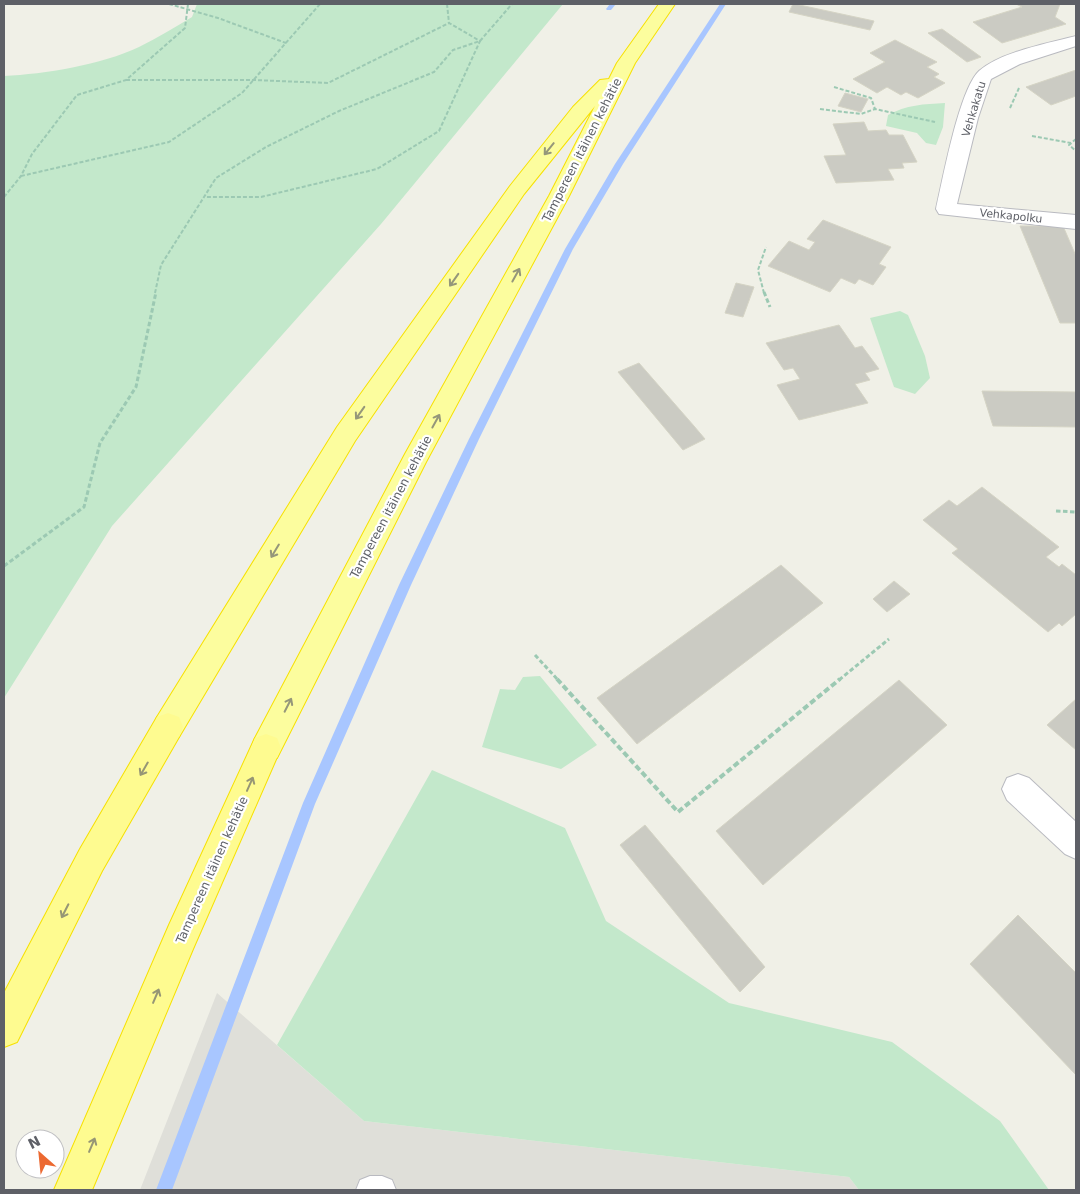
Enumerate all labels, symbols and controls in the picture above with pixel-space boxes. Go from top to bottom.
street label: Tampereen itäinen kehätie [539,76,624,225]
street label: Vehkakatu [959,80,989,138]
one-way arrow [544,142,555,155]
street label: Vehkapolku [979,206,1043,226]
one-way arrow [511,268,521,283]
one-way arrow [449,273,459,287]
one-way arrow [355,406,365,420]
one-way arrow [431,414,441,429]
street label: Tampereen itäinen kehätie [347,433,435,582]
one-way arrow [269,544,279,558]
one-way arrow [284,698,293,713]
one-way arrow [138,761,148,776]
one-way arrow [246,776,256,791]
street label: Tampereen itäinen kehätie [173,794,251,947]
one-way arrow [60,903,69,918]
one-way arrow [152,989,161,1004]
north arrow [15,1129,65,1179]
text: N [25,1133,43,1152]
one-way arrow [88,1138,98,1153]

